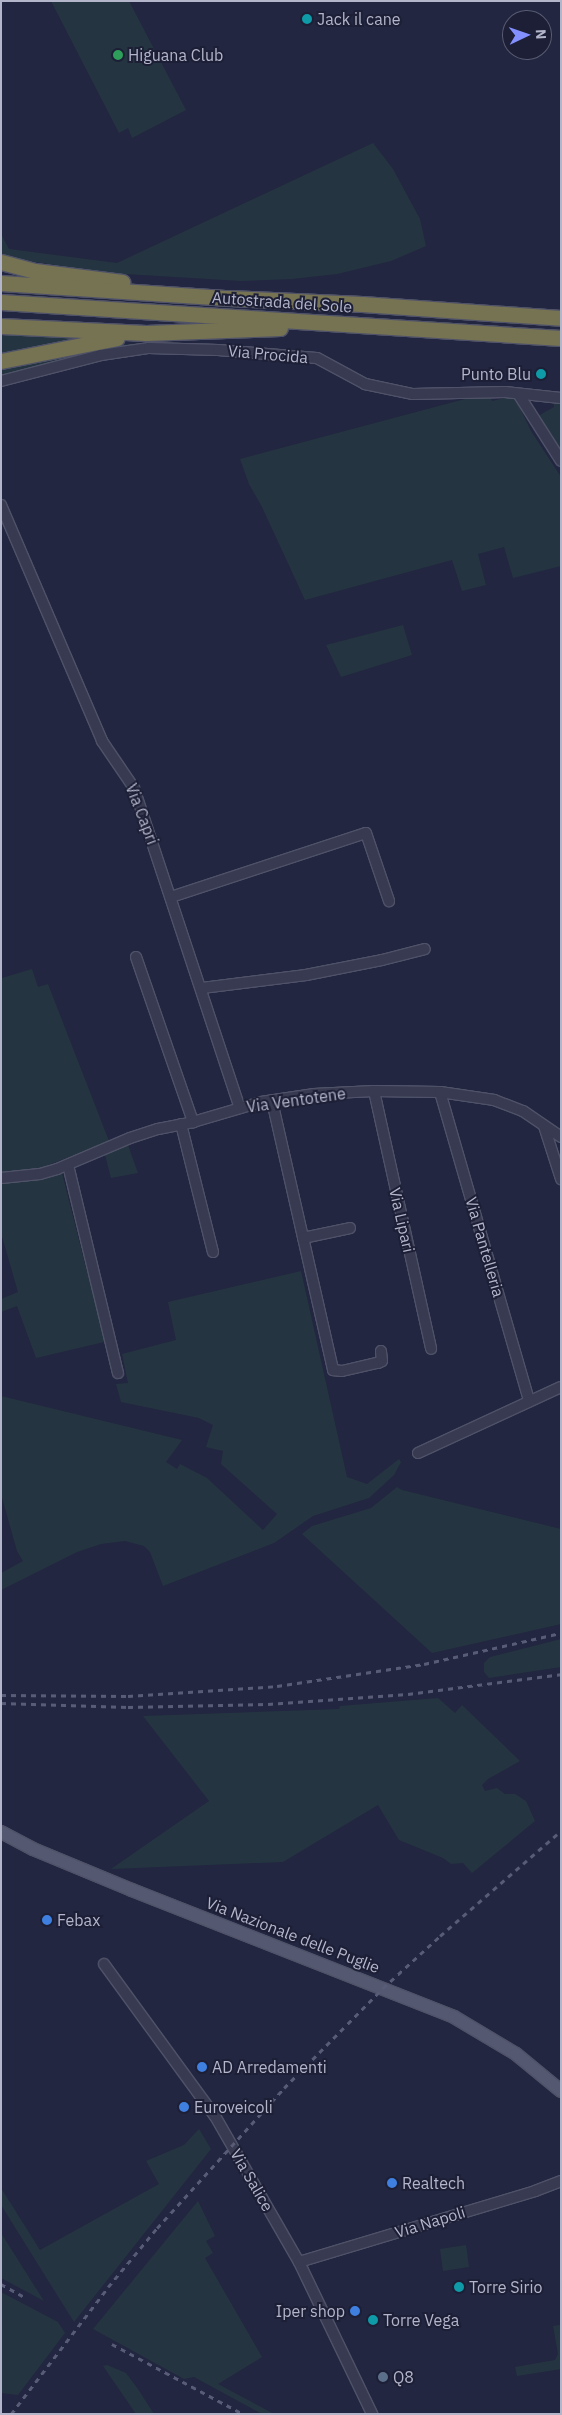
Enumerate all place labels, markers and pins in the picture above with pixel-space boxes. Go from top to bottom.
place label: Jack il cane [317,9,401,29]
marker: Jack il cane [301,13,313,25]
place label: Higuana Club [128,45,223,65]
marker: Higuana Club [112,49,124,61]
place label: Punto Blu [461,364,531,384]
marker: Punto Blu [535,368,547,380]
place label: Febax [57,1910,100,1930]
marker: Febax [41,1914,53,1926]
place label: AD Arredamenti [212,2057,327,2077]
marker: AD Arredamenti [196,2061,208,2073]
place label: Euroveicoli [194,2097,273,2117]
marker: Euroveicoli [178,2101,190,2113]
place label: Realtech [402,2173,465,2193]
marker: Realtech [386,2177,398,2189]
place label: Torre Sirio [469,2277,542,2297]
marker: Torre Sirio [453,2281,465,2293]
place label: Iper shop [276,2301,345,2321]
marker: Iper shop [349,2305,361,2317]
place label: Torre Vega [383,2310,459,2330]
marker: Torre Vega [367,2314,379,2326]
place label: Q8 [393,2367,414,2387]
marker: Q8 [377,2371,389,2383]

